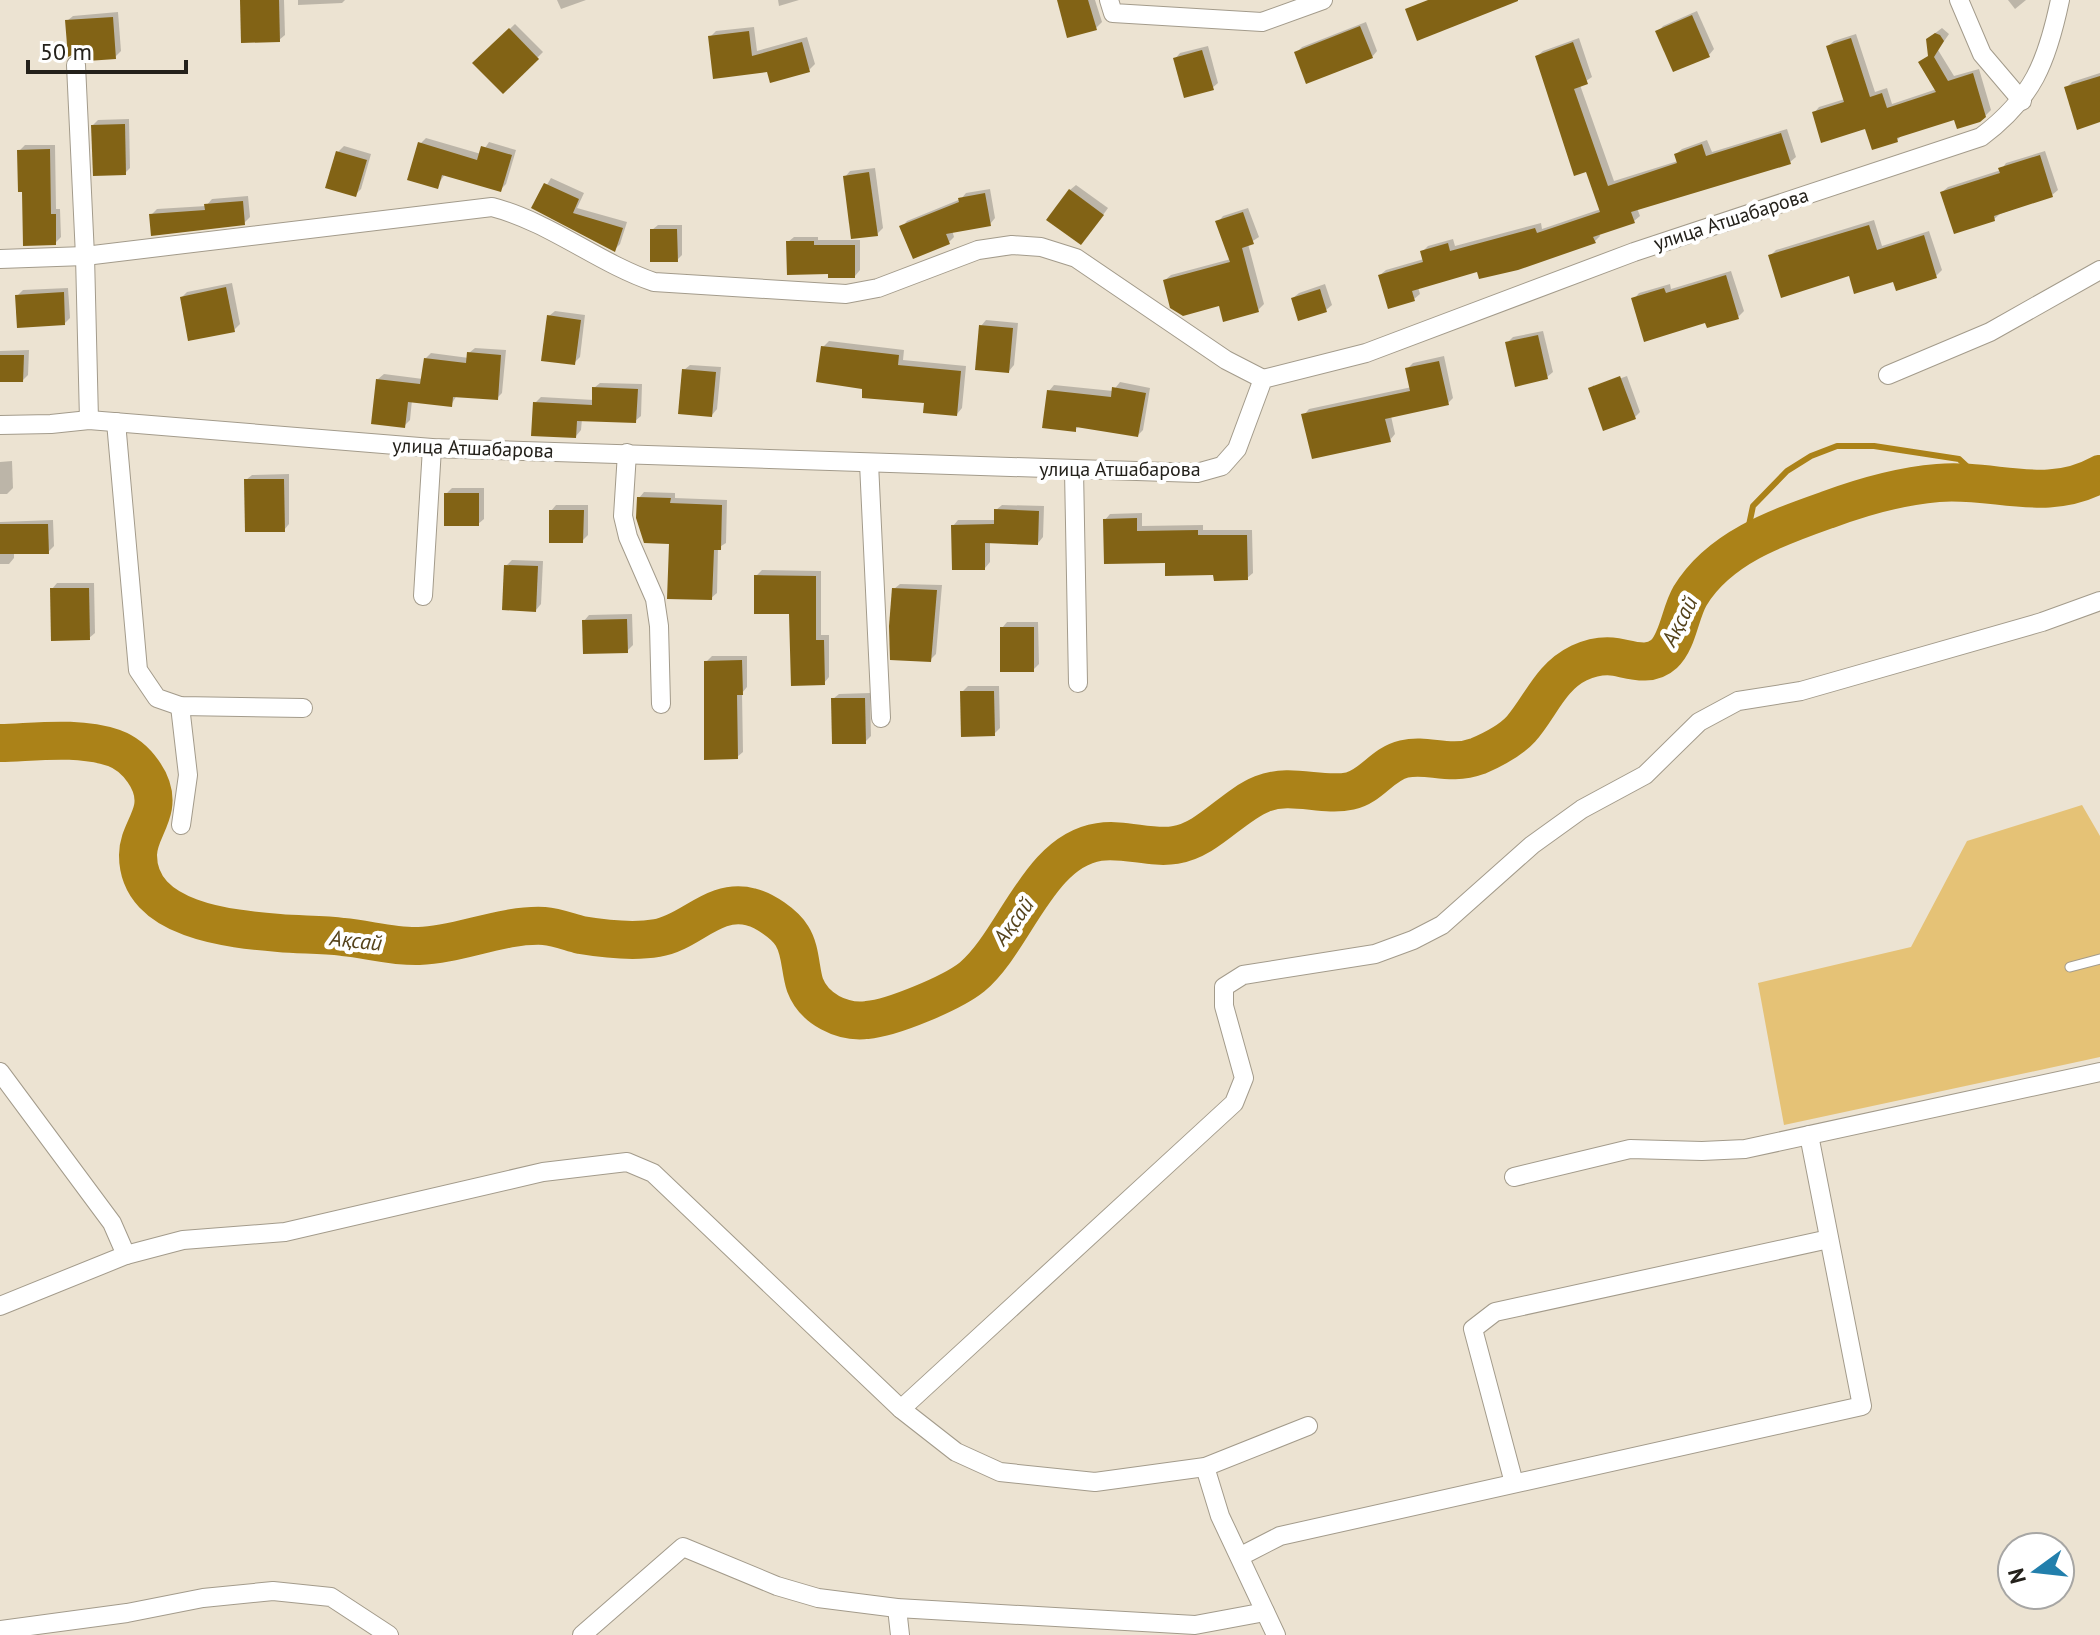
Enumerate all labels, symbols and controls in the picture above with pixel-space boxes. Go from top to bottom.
scale bar [28,24,186,74]
text: 50 m [40,36,92,67]
street label: улица Атшабарова [1650,182,1812,256]
street label: улица Атшабарова [392,432,554,464]
street label: улица Атшабарова [1039,456,1201,482]
water label: Ақсай [1654,591,1703,652]
water label: Ақсай [986,892,1040,951]
water label: Ақсай [327,923,384,957]
north arrow [1996,1531,2076,1611]
text: N [2001,1566,2032,1587]

